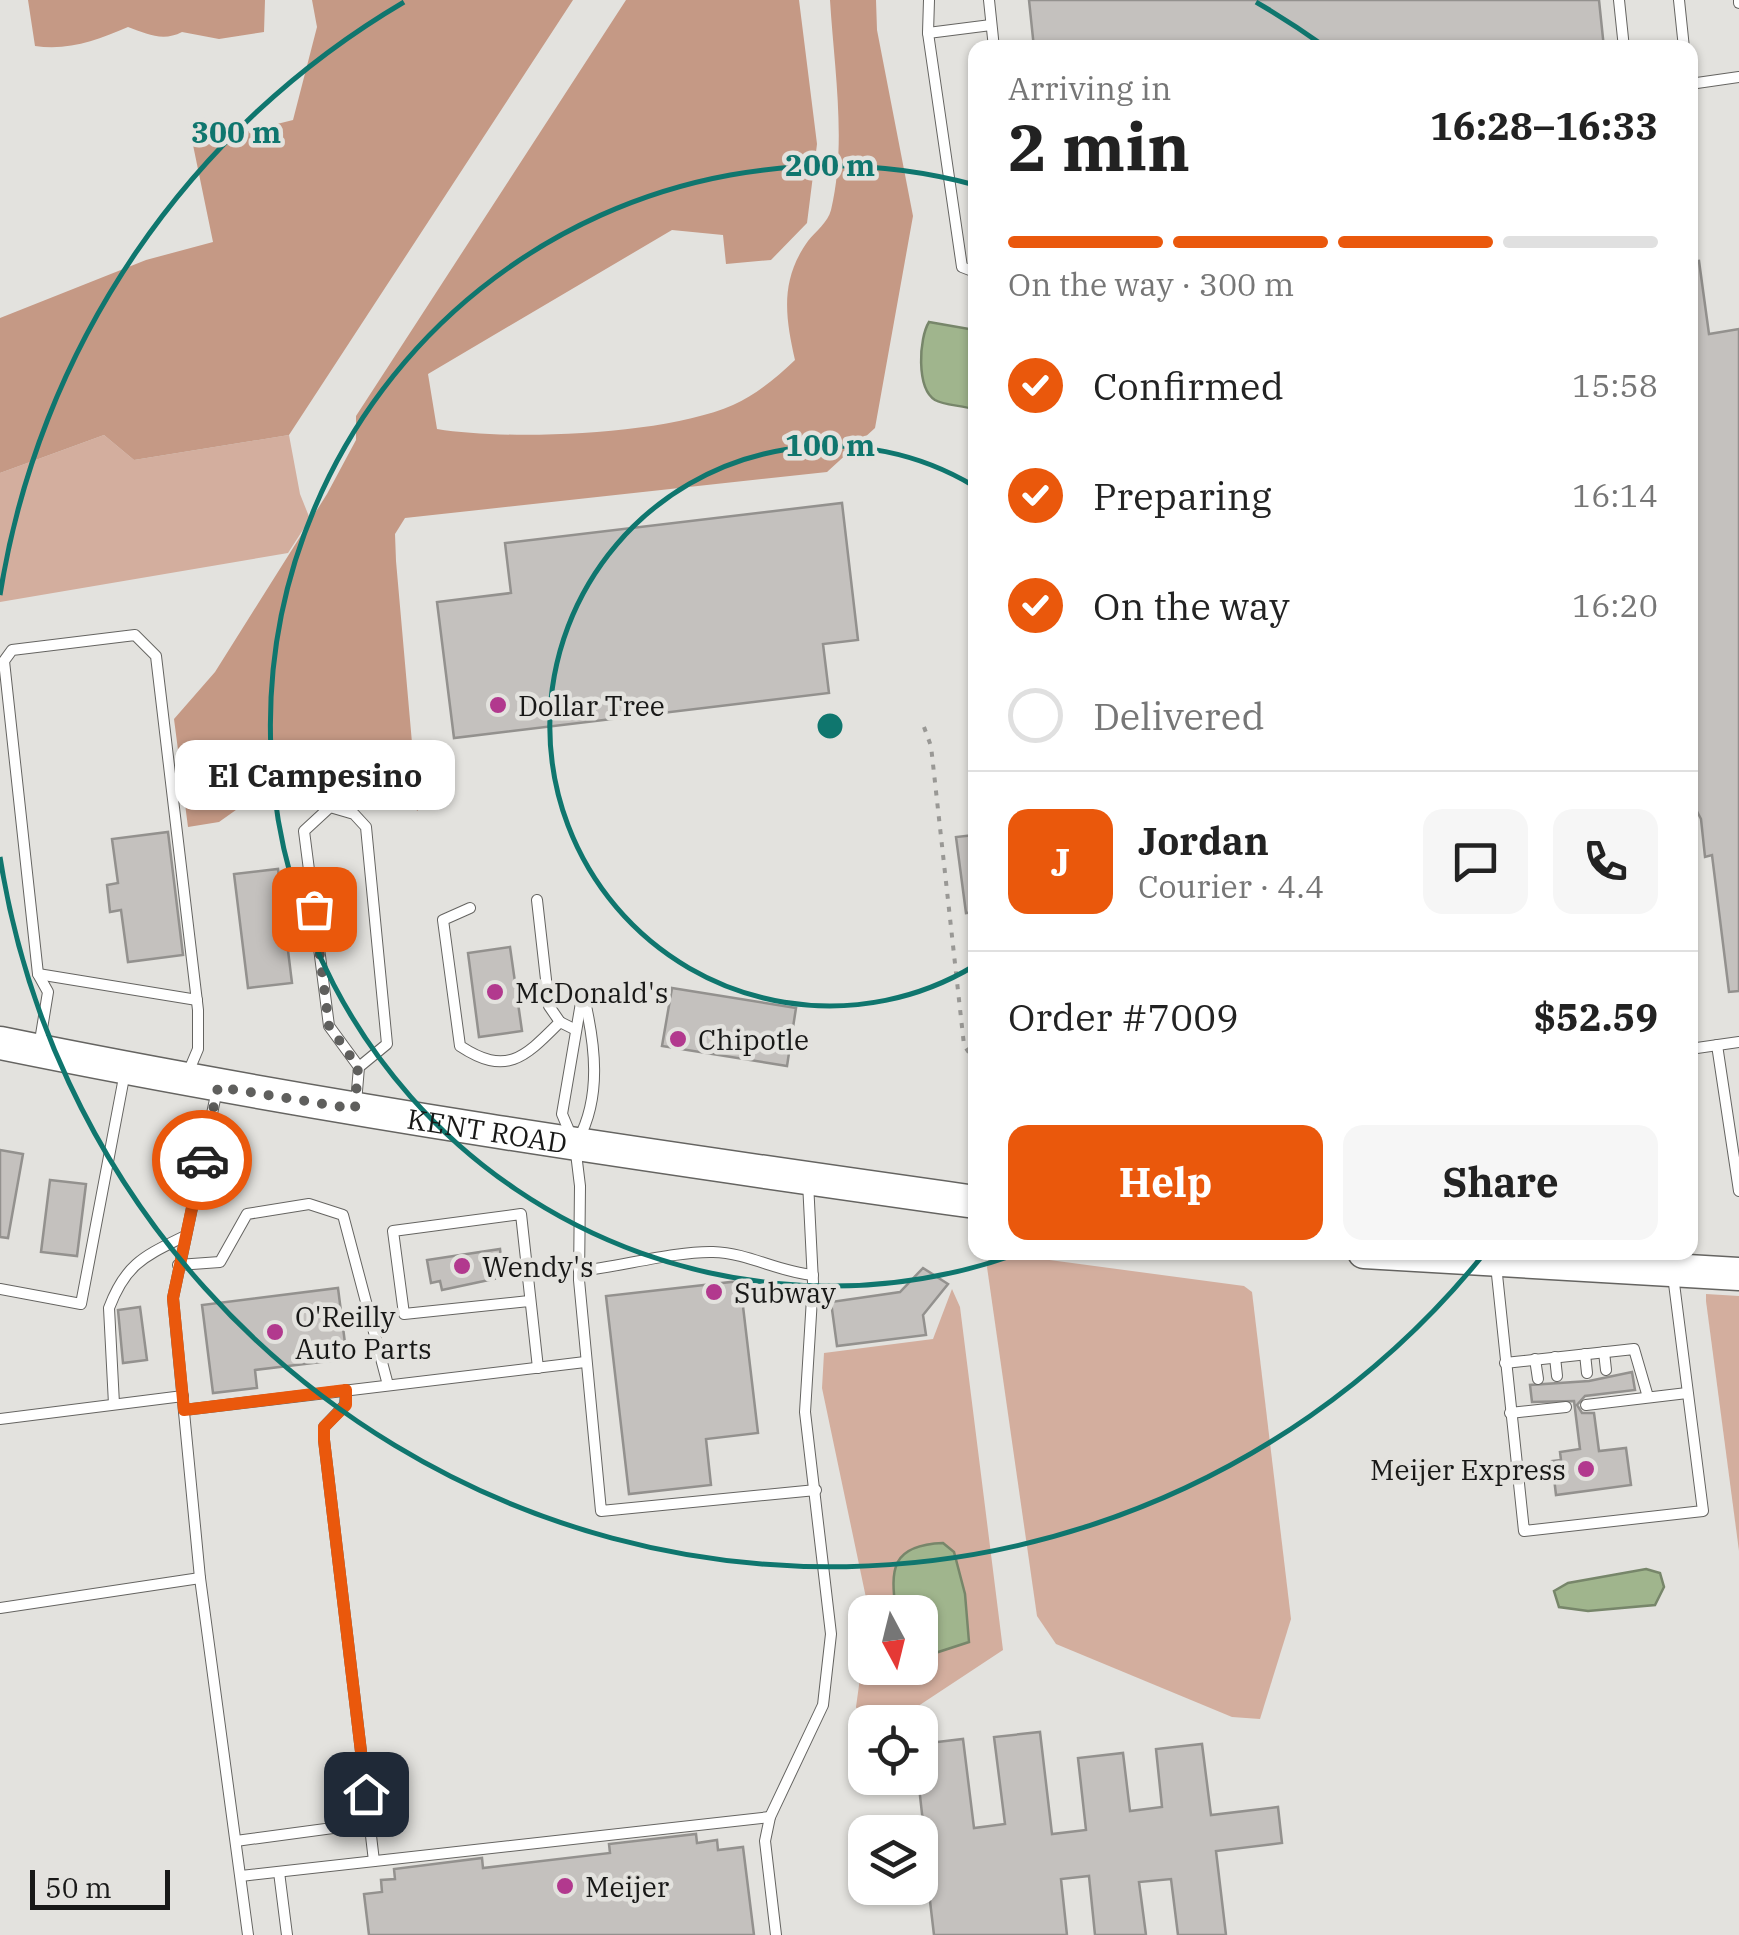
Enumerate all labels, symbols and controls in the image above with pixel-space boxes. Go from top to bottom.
text: Arriving in [1008,67,1171,109]
text: 16:28–16:33 [1430,101,1658,150]
text: 2 min [1008,104,1190,189]
text: 300 m [191,112,281,151]
text: 200 m [785,145,875,184]
text: On the way · 300 m [1008,263,1294,305]
icon: check [1008,358,1063,413]
text: Confirmed [1093,361,1284,410]
text: 15:58 [1572,364,1658,406]
text: 100 m [785,425,875,464]
icon: check [1008,468,1063,523]
text: Preparing [1093,471,1272,520]
text: 16:14 [1572,474,1658,516]
icon: check [1008,578,1063,633]
text: On the way [1093,581,1290,630]
text: 16:20 [1572,584,1658,626]
place label: Dollar Tree [518,687,665,724]
text: Delivered [1093,691,1265,740]
marker: Dollar Tree [487,694,509,716]
centre of rings [812,708,848,744]
callout: El Campesino [174,739,454,809]
text: El Campesino [208,754,422,796]
button: chat [1423,809,1528,914]
button: phone [1553,809,1658,914]
text: Jordan [1138,816,1269,865]
text: J [1051,837,1070,886]
text: Courier · 4.4 [1138,865,1324,907]
pin [272,867,357,952]
icon: bag [287,882,342,937]
place label: McDonald's [515,974,668,1011]
marker: McDonald's [484,981,506,1003]
text: Order #7009 [1008,992,1239,1041]
text: $52.59 [1533,992,1658,1041]
place label: Chipotle [698,1021,809,1058]
marker: Chipotle [667,1028,689,1050]
street label: KENT ROAD [405,1099,570,1161]
courier [152,1110,252,1210]
button: Help [1008,1125,1323,1240]
button: Share [1343,1125,1658,1240]
icon: car [175,1133,230,1188]
place label: Wendy's [482,1248,594,1285]
marker: Wendy's [451,1255,473,1277]
place label: Subway [734,1274,836,1311]
marker: Subway [703,1281,725,1303]
place label: O'Reilly Auto Parts [295,1298,432,1367]
marker: O'Reilly Auto Parts [264,1321,286,1343]
place label: Meijer Express [1370,1451,1566,1488]
marker: Meijer Express [1575,1458,1597,1480]
north arrow [848,1595,938,1685]
map controls [848,1595,938,1905]
button: locate [848,1705,938,1795]
pin [324,1752,409,1837]
icon: home [339,1767,394,1822]
button: layers [848,1815,938,1905]
scale bar [30,1865,170,1910]
place label: Meijer [585,1868,670,1905]
text: 50 m [45,1869,112,1906]
marker: Meijer [554,1875,576,1897]

